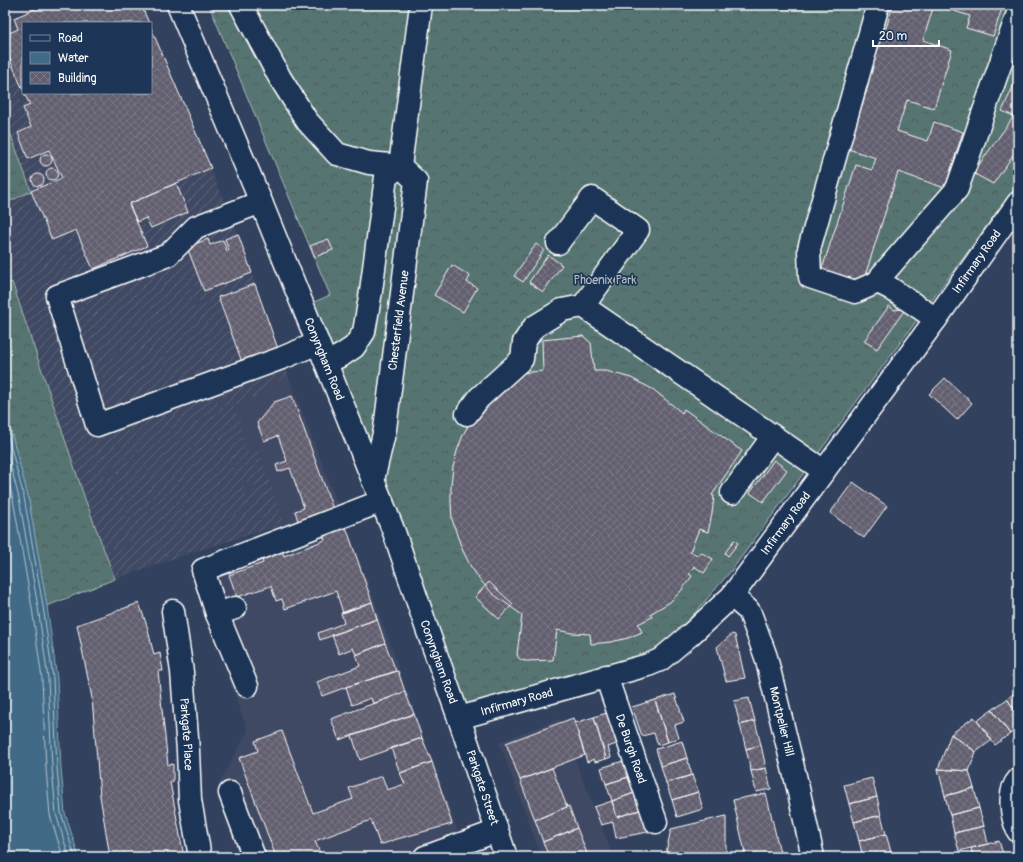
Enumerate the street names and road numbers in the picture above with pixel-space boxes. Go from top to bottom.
street label: Infirmary Road [949,227,1004,296]
street label: Chesterfield Avenue [385,269,412,371]
street label: Conyngham Road [301,315,348,403]
street label: Infirmary Road [757,489,814,558]
street label: Conyngham Road [417,618,461,706]
street label: Infirmary Road [479,684,555,719]
street label: Montpelier Hill [766,685,798,758]
street label: Parkgate Place [176,697,196,771]
street label: De Burgh Road [612,712,650,786]
street label: Parkgate Street [463,748,502,827]

